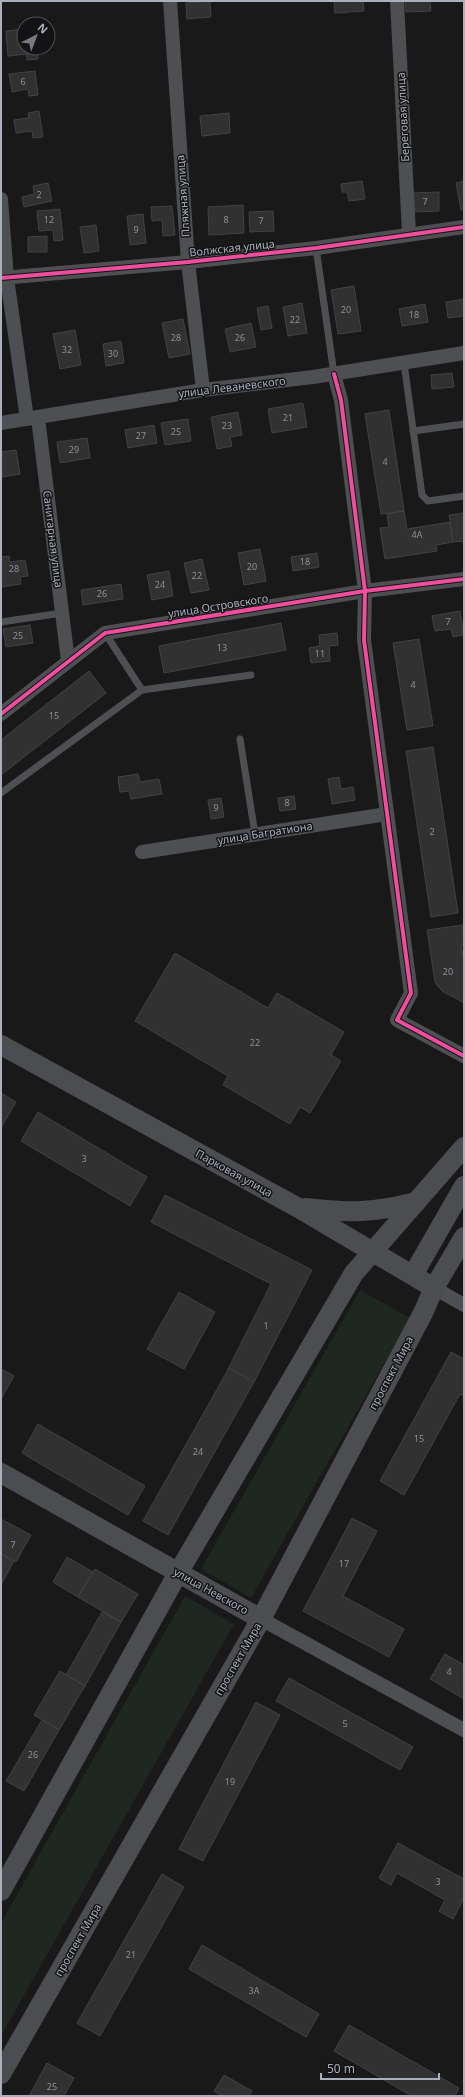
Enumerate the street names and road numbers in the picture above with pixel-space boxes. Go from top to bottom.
street label: Береговая улица [393,72,412,162]
street label: Пляжная улица [172,154,193,238]
street label: Волжская улица [188,236,275,259]
street label: улица Леваневского [177,372,286,401]
street label: Санитарная улица [40,489,67,588]
street label: улица Островского [167,590,269,621]
street label: улица Багратиона [216,818,313,847]
street label: Парковая улица [193,1145,275,1200]
street label: проспект Мира [365,1333,416,1412]
street label: улица Невского [171,1564,251,1617]
street label: проспект Мира [211,1620,264,1698]
street label: проспект Мира [51,1901,104,1979]

